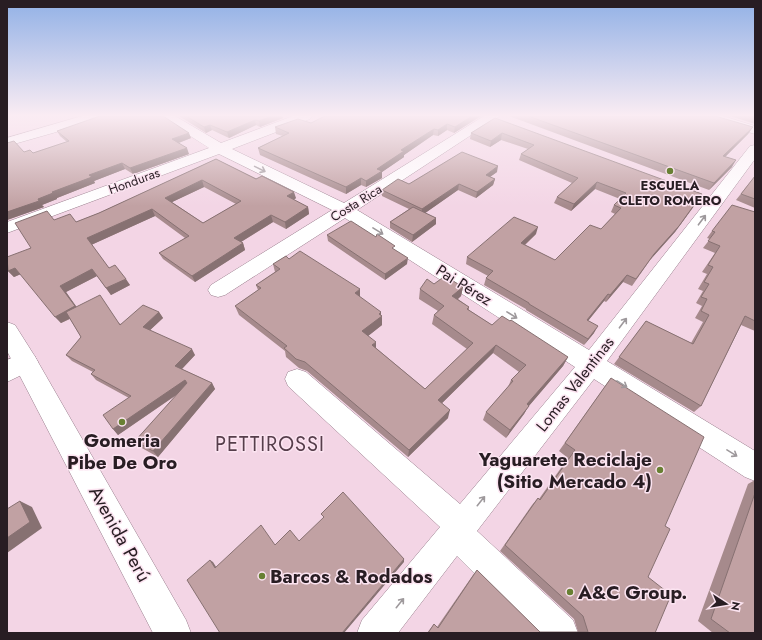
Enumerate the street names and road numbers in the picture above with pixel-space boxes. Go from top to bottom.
street label: Honduras [106,163,162,199]
street label: Costa Rica [327,180,385,226]
street label: Pai Pérez [432,259,497,312]
street label: Lomas Valentinas [531,332,619,436]
street label: Avenida Perú [82,481,158,587]

